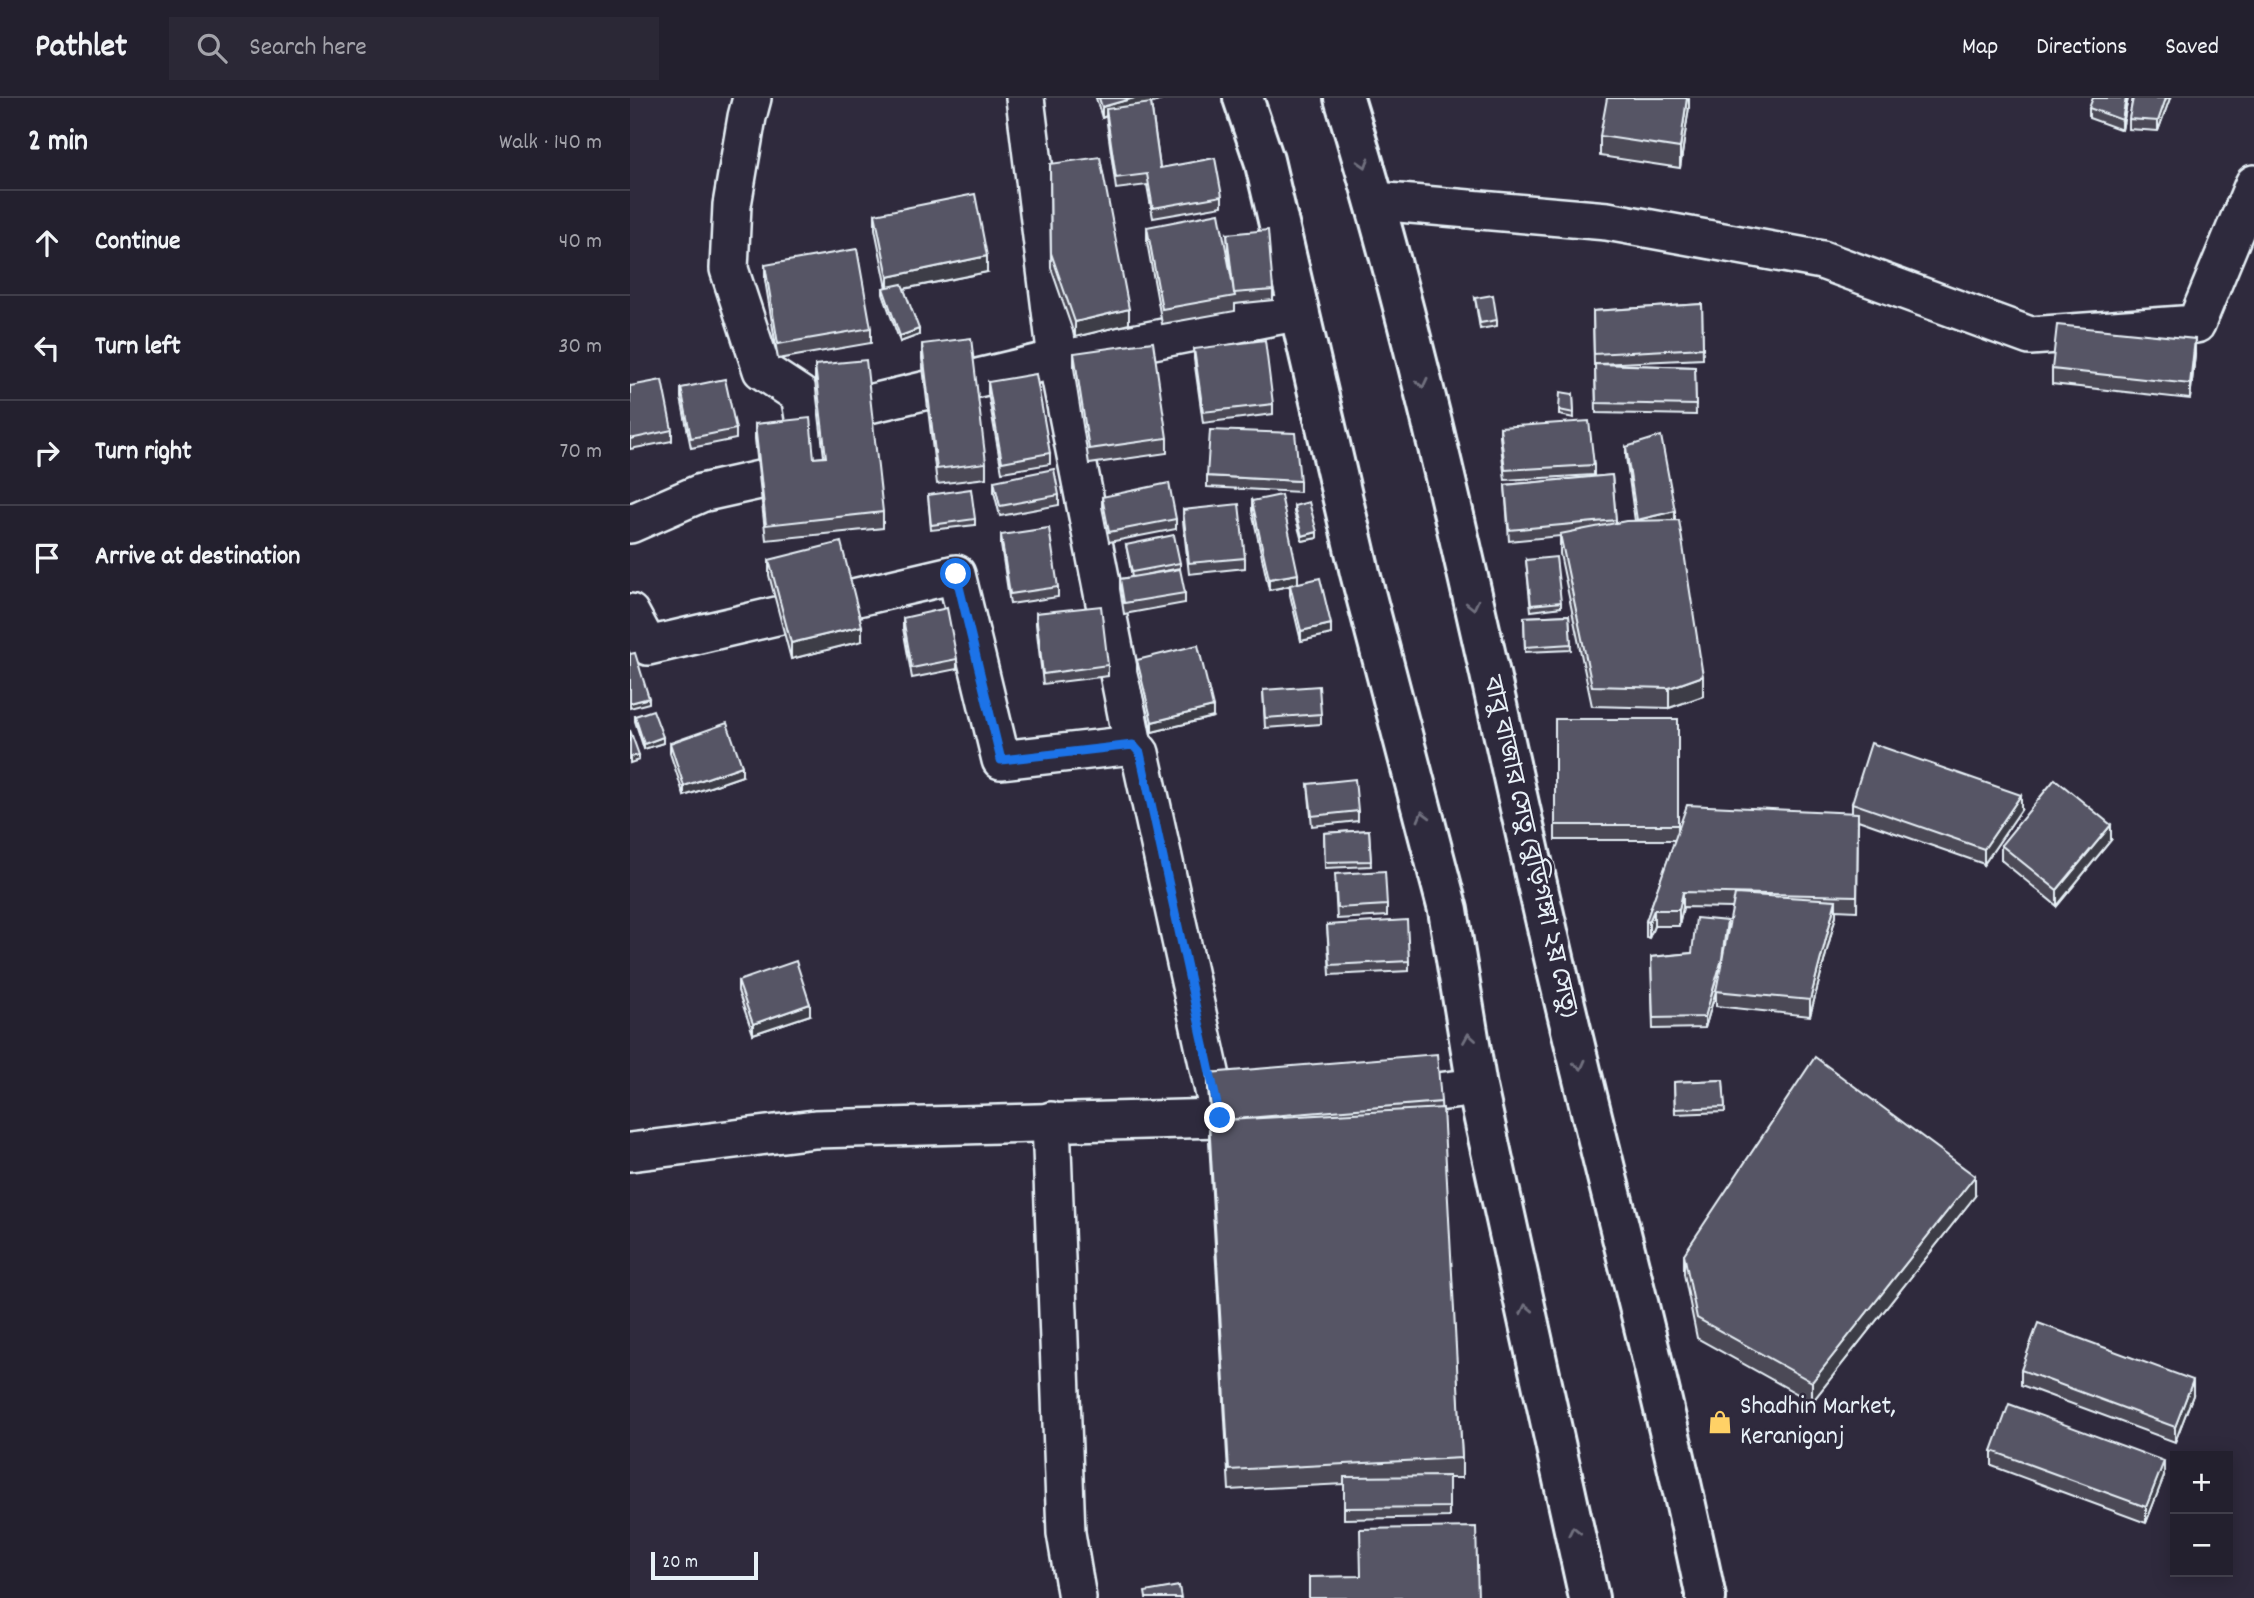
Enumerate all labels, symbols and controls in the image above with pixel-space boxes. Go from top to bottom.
search box [169,17,659,80]
text: Pathlet [35,25,127,72]
icon: search [193,29,231,67]
text: Search here [249,30,367,67]
text: Map [1962,31,1998,65]
text: Directions [2036,31,2127,65]
text: Saved [2165,31,2219,65]
text: 2 min [28,122,88,165]
text: Walk · 140 m [499,127,602,160]
one-way arrow [1356,157,1371,169]
icon: ahead [28,224,66,262]
text: Continue [95,224,180,261]
text: 40 m [559,226,602,259]
icon: left [28,329,66,367]
text: Turn left [95,329,181,366]
text: 30 m [558,331,602,364]
one-way arrow [1414,377,1429,389]
icon: right [28,434,66,472]
text: Turn right [95,434,192,471]
text: 70 m [560,436,602,469]
icon: arrive [28,539,66,577]
text: Arrive at destination [95,539,300,576]
route start [940,558,971,589]
one-way arrow [1465,599,1479,611]
street label: বাবু বাজার সেতু (বুড়িগঙ্গা ২য় সেতু) [1471,671,1586,1022]
one-way arrow [1417,810,1432,822]
one-way arrow [1462,1033,1477,1044]
one-way arrow [1572,1059,1586,1071]
route end [1204,1102,1235,1133]
one-way arrow [1520,1303,1534,1315]
place label: Shadhin Market, Keraniganj [1740,1389,1896,1456]
shop icon: Shadhin Market, Keraniganj [1706,1408,1734,1436]
map controls [2170,1451,2233,1577]
button: + [2170,1451,2233,1514]
button: − [2170,1514,2233,1577]
one-way arrow [1568,1525,1583,1537]
scale bar [651,1549,758,1581]
text: 20 m [662,1550,698,1577]

